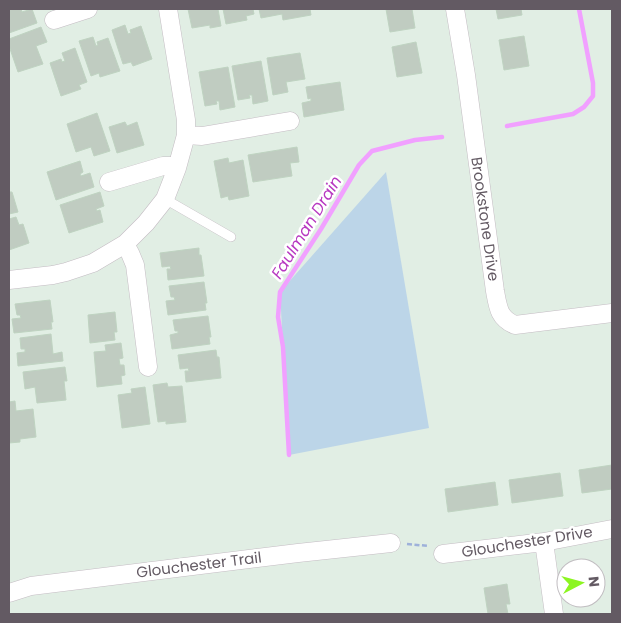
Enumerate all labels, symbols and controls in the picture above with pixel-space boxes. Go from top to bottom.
street label: Brookstone Drive [466,156,505,282]
water label: Faulman Drain [266,171,347,283]
street label: Glouchester Drive [460,521,594,562]
street label: Glouchester Trail [135,546,263,583]
north arrow [556,558,606,608]
text: N [583,575,604,588]

